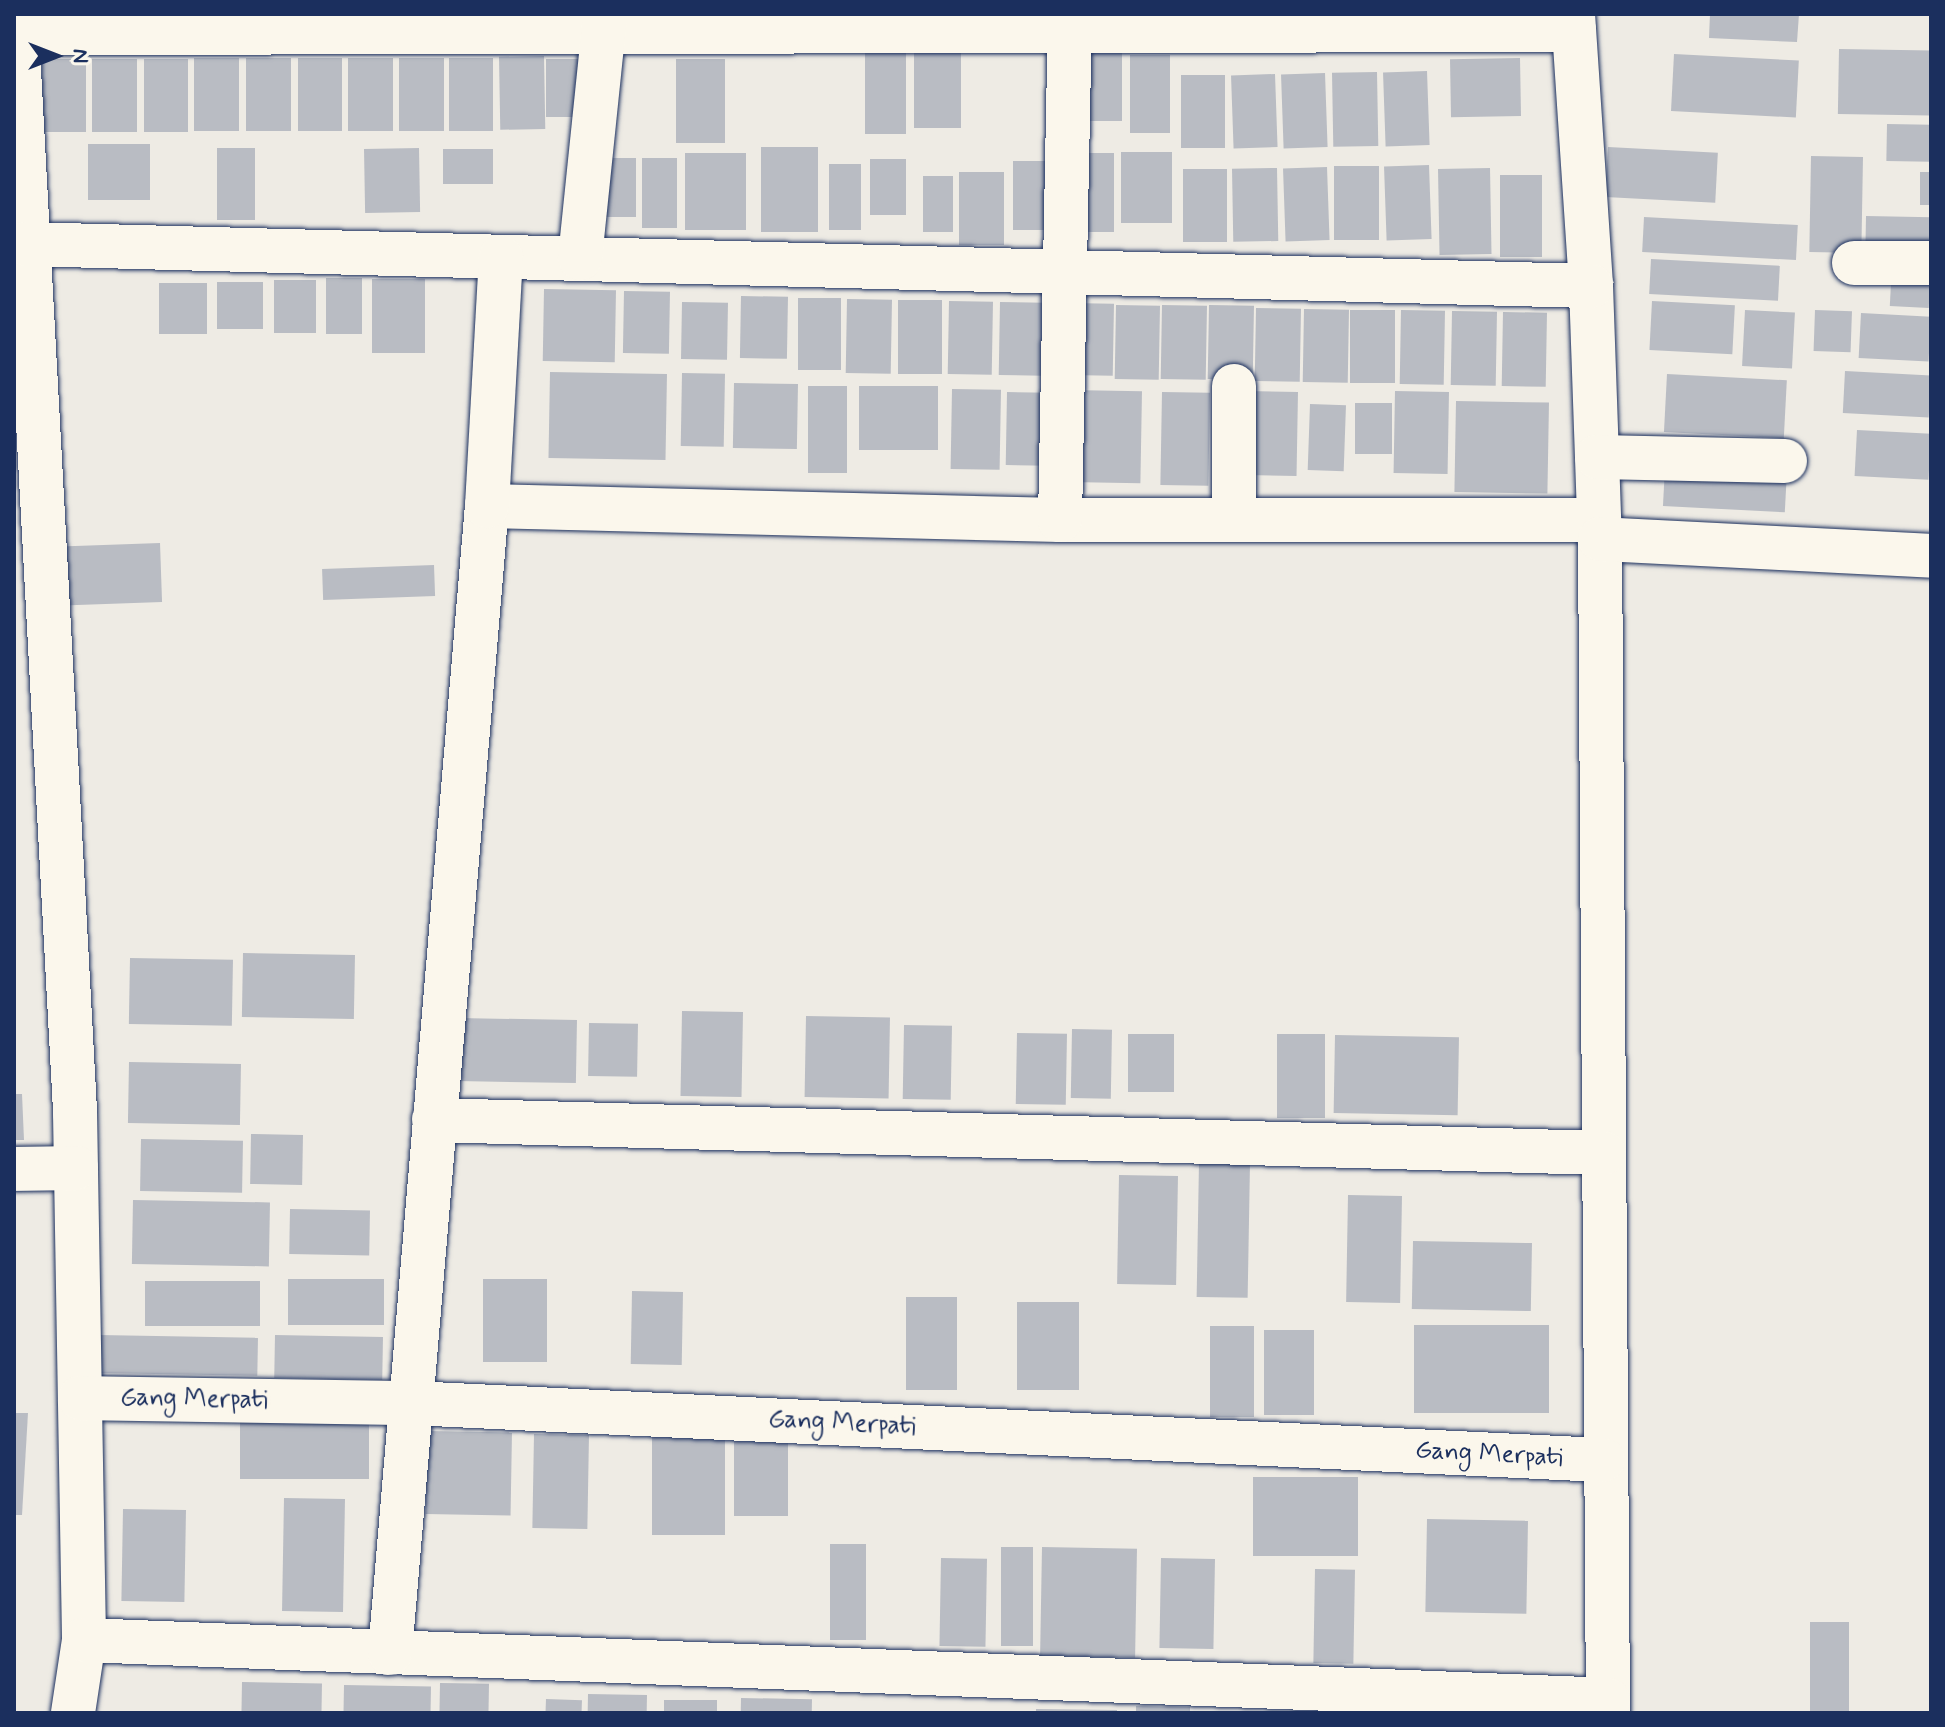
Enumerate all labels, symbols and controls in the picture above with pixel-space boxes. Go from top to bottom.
north arrow [16,16,96,96]
text: N [66,49,94,63]
street label: Gang Merpati [120,1383,268,1417]
street label: Gang Merpati [767,1405,917,1443]
street label: Gang Merpati [1414,1436,1564,1474]

